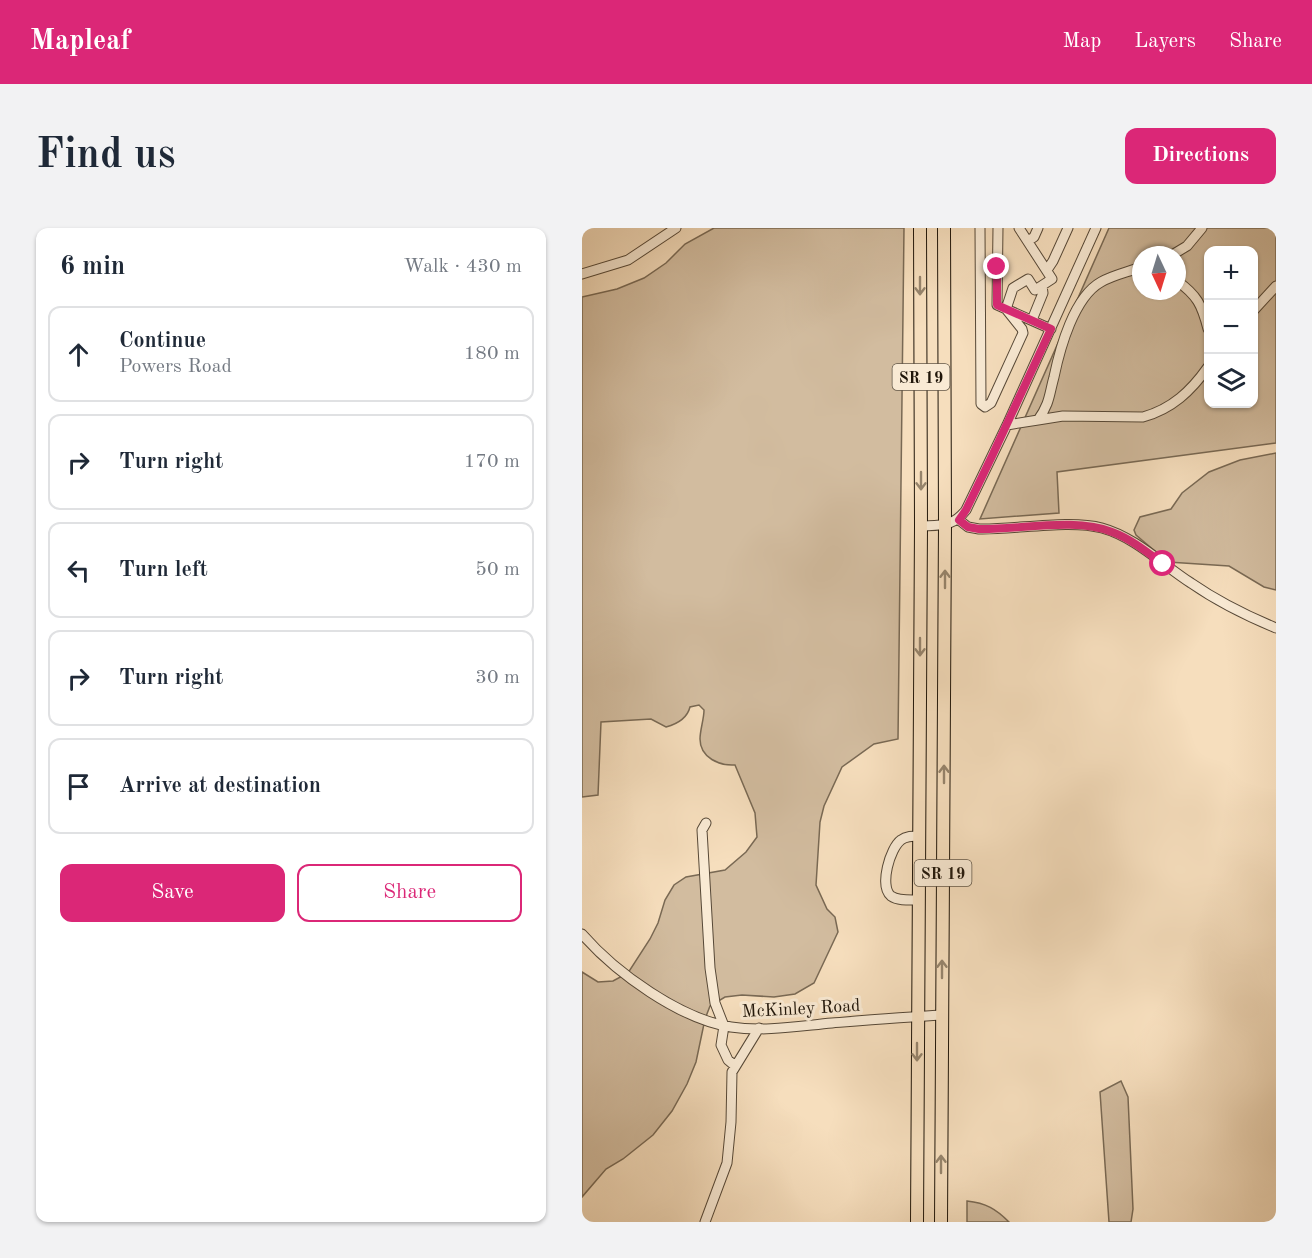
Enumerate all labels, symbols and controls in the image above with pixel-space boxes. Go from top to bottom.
text: Mapleaf [30,28,130,56]
text: Map [1062,31,1101,52]
text: Layers [1134,31,1196,52]
text: Share [1229,31,1282,52]
button: Directions [1125,128,1276,184]
text: Find us [36,135,175,177]
north arrow [1132,246,1186,300]
map controls [1204,246,1258,408]
button: + [1204,246,1258,300]
route end [983,253,1009,279]
text: 6 min [60,254,125,280]
text: Walk · 430 m [403,257,522,277]
one-way arrow [914,276,926,296]
button: − [1204,300,1258,354]
text: Continue [119,330,206,352]
icon: ahead [62,338,95,371]
text: 180 m [464,344,520,364]
button: layers [1204,354,1258,408]
text: Powers Road [119,357,232,377]
road number: SR 19 [892,364,950,390]
icon: right [62,446,95,479]
text: Turn right [119,451,223,473]
text: 170 m [464,452,520,472]
one-way arrow [915,471,927,491]
route start [1149,550,1175,576]
icon: left [62,554,95,587]
text: Turn left [119,559,208,581]
text: 50 m [475,560,520,580]
one-way arrow [939,569,951,589]
one-way arrow [915,637,926,657]
icon: right [62,662,95,695]
text: Turn right [119,667,223,689]
text: 30 m [475,668,520,688]
one-way arrow [938,764,950,784]
icon: arrive [62,770,95,803]
text: Arrive at destination [119,775,321,797]
road number: SR 19 [914,860,971,886]
button: Save [60,864,285,922]
button: Share [297,864,522,922]
one-way arrow [936,959,948,979]
street label: McKinley Road [741,997,861,1021]
one-way arrow [912,1042,923,1062]
one-way arrow [935,1154,947,1174]

